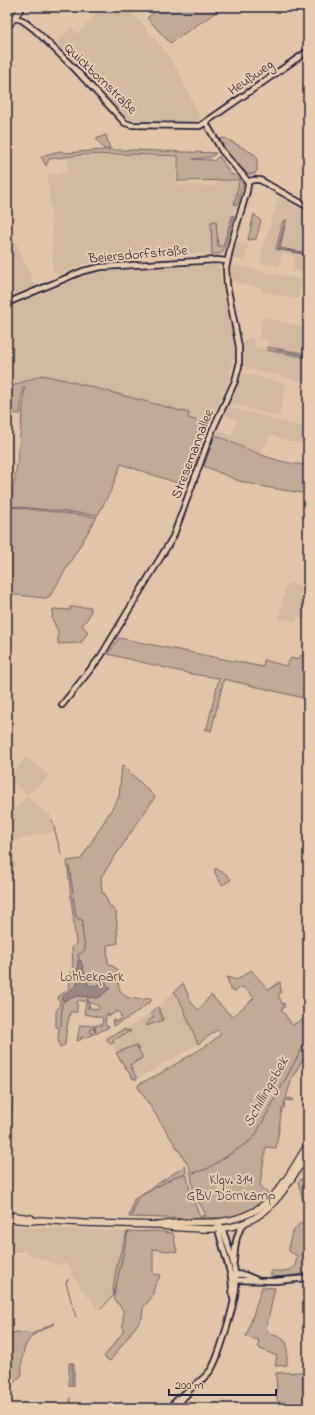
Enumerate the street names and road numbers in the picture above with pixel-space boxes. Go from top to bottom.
street label: Quickbornstraße [59,38,142,120]
street label: Heußweg [224,55,279,102]
street label: Beiersdorfstraße [87,240,189,270]
street label: Stresemannallee [166,405,220,502]

